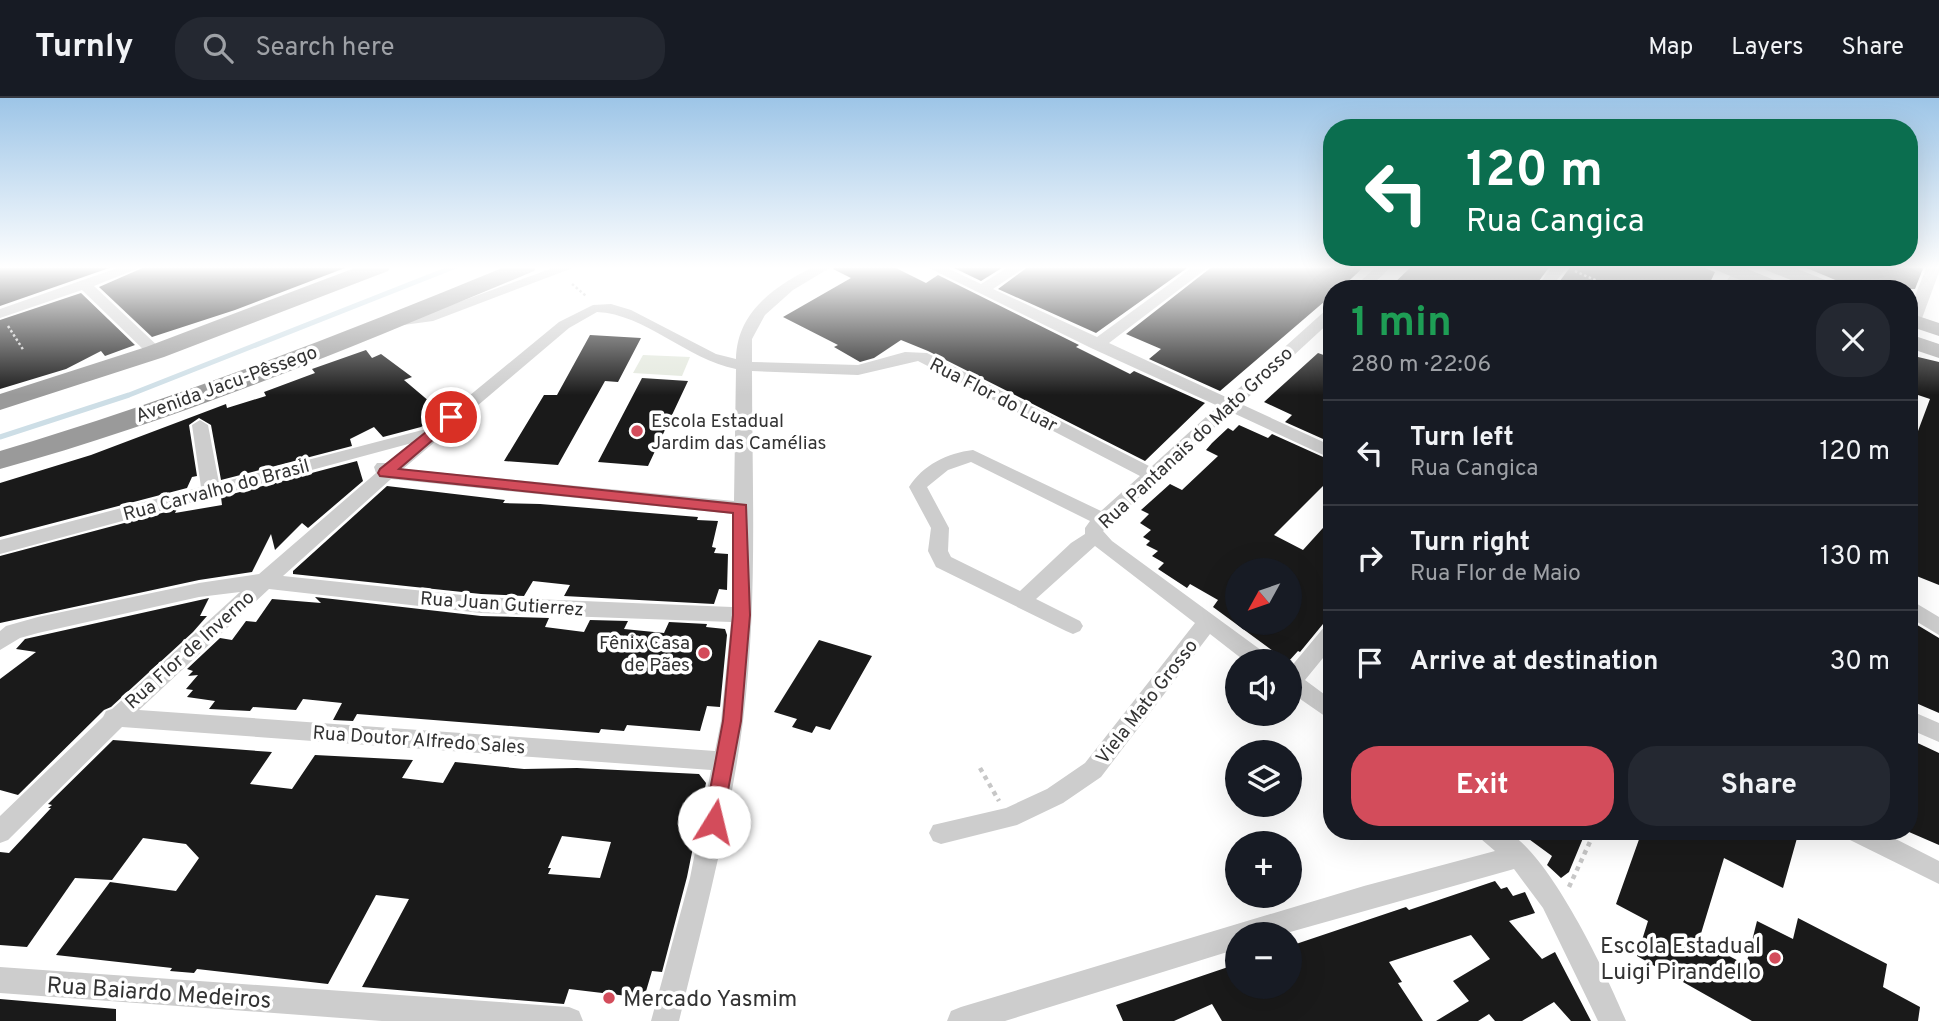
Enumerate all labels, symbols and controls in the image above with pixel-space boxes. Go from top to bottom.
search box [175,17,665,80]
text: Turnly [35,27,133,69]
icon: search [199,29,237,67]
text: Search here [255,32,394,65]
text: Map [1648,33,1693,63]
text: Layers [1731,33,1803,63]
text: Share [1841,33,1904,63]
text: 120 m [1466,142,1603,204]
icon: left [1351,147,1442,238]
text: Rua Cangica [1466,203,1645,243]
text: 1 min [1351,298,1452,351]
button: close [1816,303,1890,377]
street label: Avenida Jacu-Pêssego [133,341,321,429]
street label: Rua Pantanais do Mato Grosso [1094,342,1299,535]
text: 280 m · 22:06 [1351,351,1491,380]
street label: Rua Flor do Luar [925,353,1062,439]
pin [421,387,481,447]
icon: arrive [432,398,470,436]
place label: Escola Estadual Jardim das Camélias [651,410,827,456]
text: Turn left [1410,422,1514,455]
marker: Escola Estadual Jardim das Camélias [629,423,645,439]
icon: left [1351,434,1389,472]
text: 120 m [1820,436,1890,469]
street label: Rua Carvalho do Brasil [121,454,312,527]
text: Rua Cangica [1410,455,1538,484]
text: Turn right [1410,527,1530,560]
icon: right [1351,539,1389,577]
text: 130 m [1820,541,1890,574]
north arrow [1225,558,1302,635]
map controls [1225,558,1302,999]
text: Rua Flor de Maio [1410,560,1581,589]
street label: Rua Flor de Inverno [121,586,260,715]
street label: Rua Juan Gutierrez [419,587,584,623]
place label: Fênix Casa de Pães [599,632,690,678]
street label: Viela Mato Grosso [1091,635,1204,770]
icon: arrive [1351,644,1389,682]
marker: Fênix Casa de Pães [696,645,712,661]
text: Arrive at destination [1410,646,1658,679]
text: 30 m [1830,646,1890,679]
button: sound [1225,649,1302,726]
street label: Rua Doutor Alfredo Sales [312,722,526,760]
button: layers [1225,740,1302,817]
button: Exit [1351,746,1614,826]
button: Share [1628,746,1890,826]
position arrow [677,785,751,859]
button: + [1225,831,1302,908]
button: − [1225,922,1302,999]
place label: Escola Estadual Luigi Pirandello [1600,933,1761,988]
marker: Escola Estadual Luigi Pirandello [1767,950,1783,966]
street label: Rua Baiardo Medeiros [46,972,272,1017]
place label: Mercado Yasmim [623,986,797,1015]
marker: Mercado Yasmim [601,990,617,1006]

